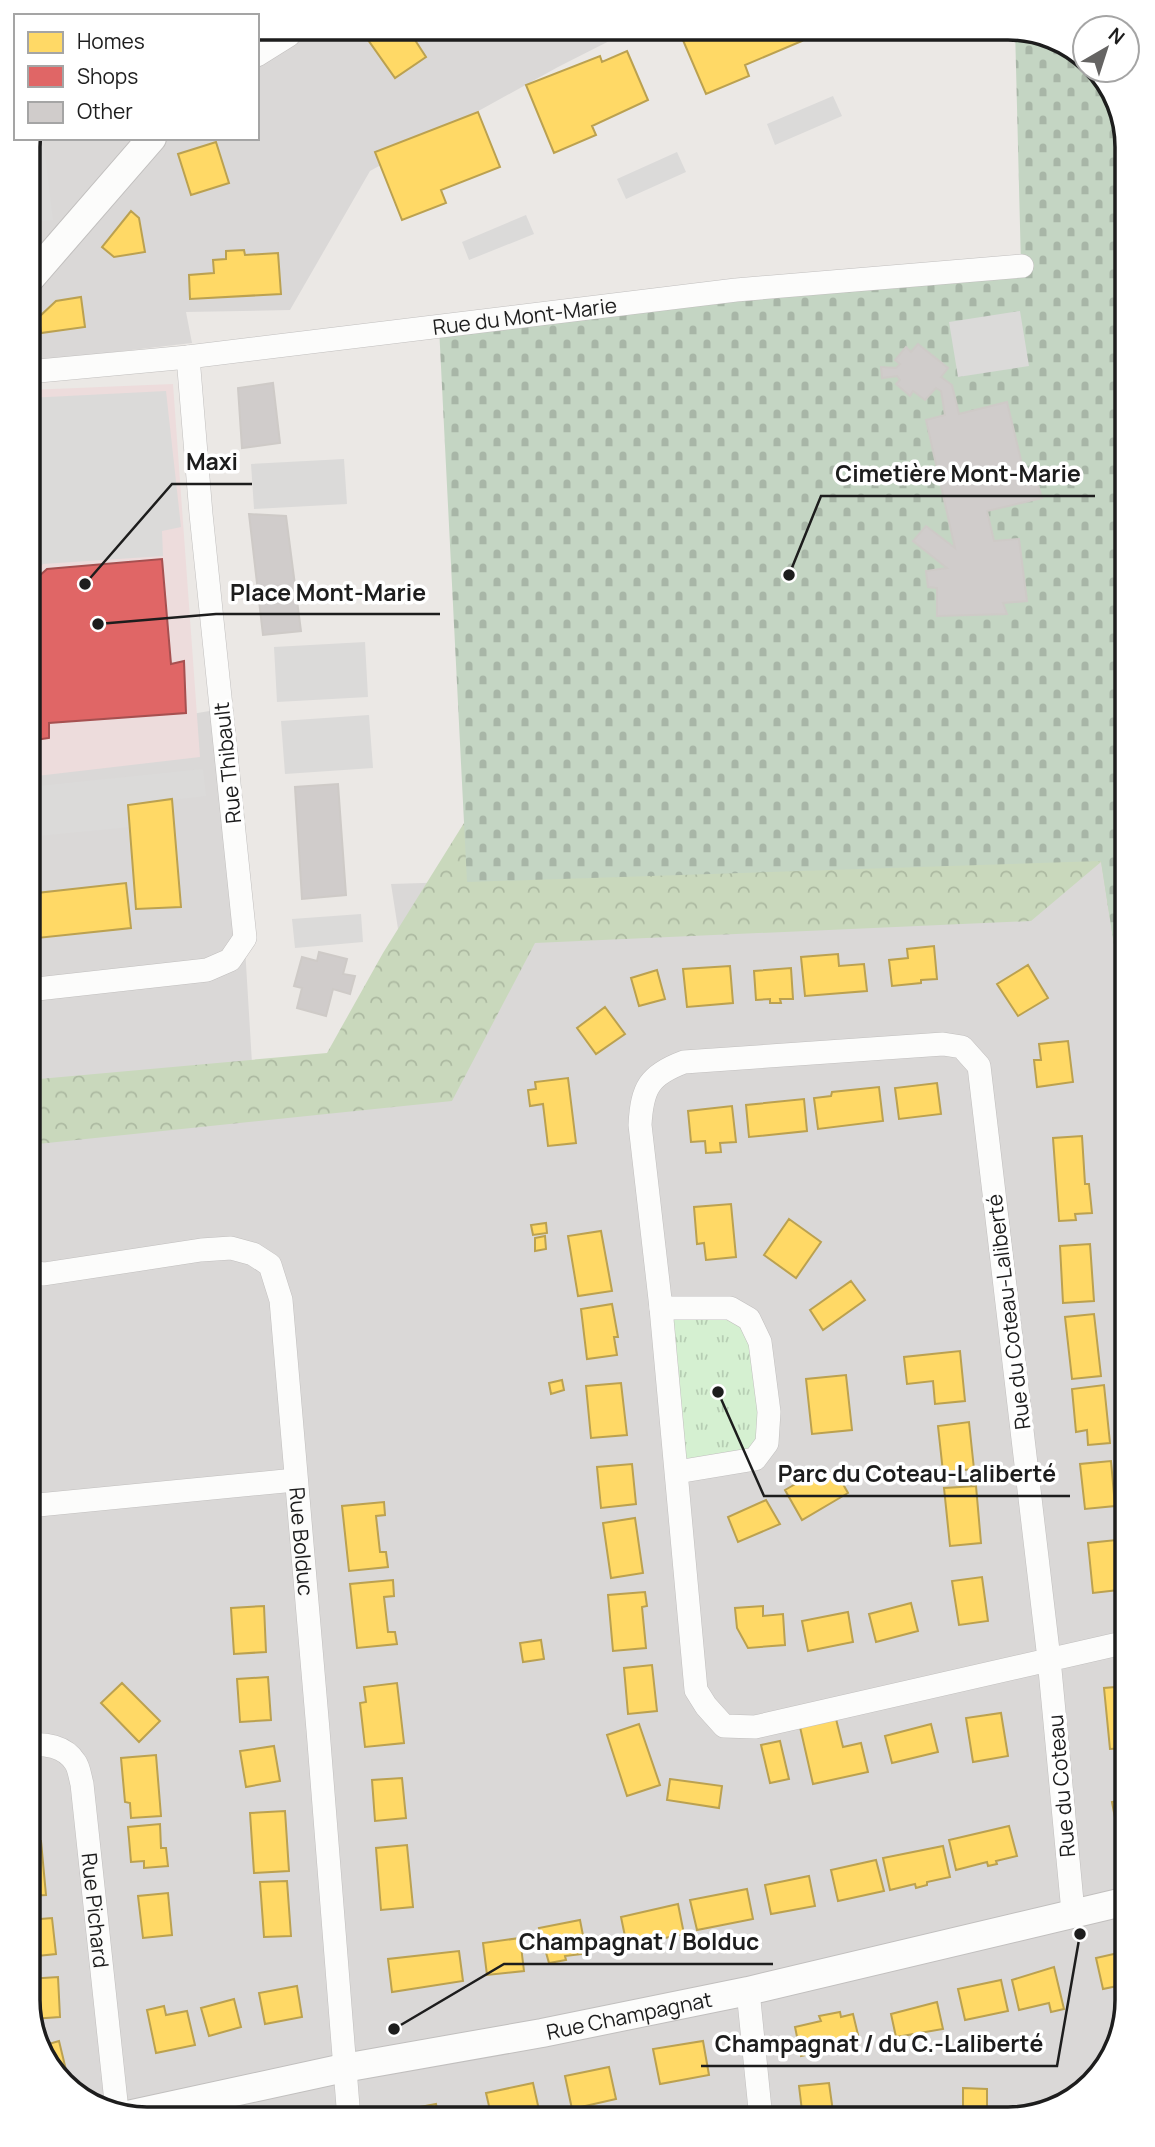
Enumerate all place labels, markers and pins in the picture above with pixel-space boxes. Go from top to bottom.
callout: Maxi [172,440,252,484]
callout: Cimetière Mont-Marie [821,452,1095,496]
callout: Place Mont-Marie [216,570,440,614]
callout: Parc du Coteau-Laliberté [764,1452,1070,1496]
callout: Champagnat / Bolduc [504,1920,773,1964]
callout: Champagnat / du C.-Laliberté [701,2022,1057,2066]

